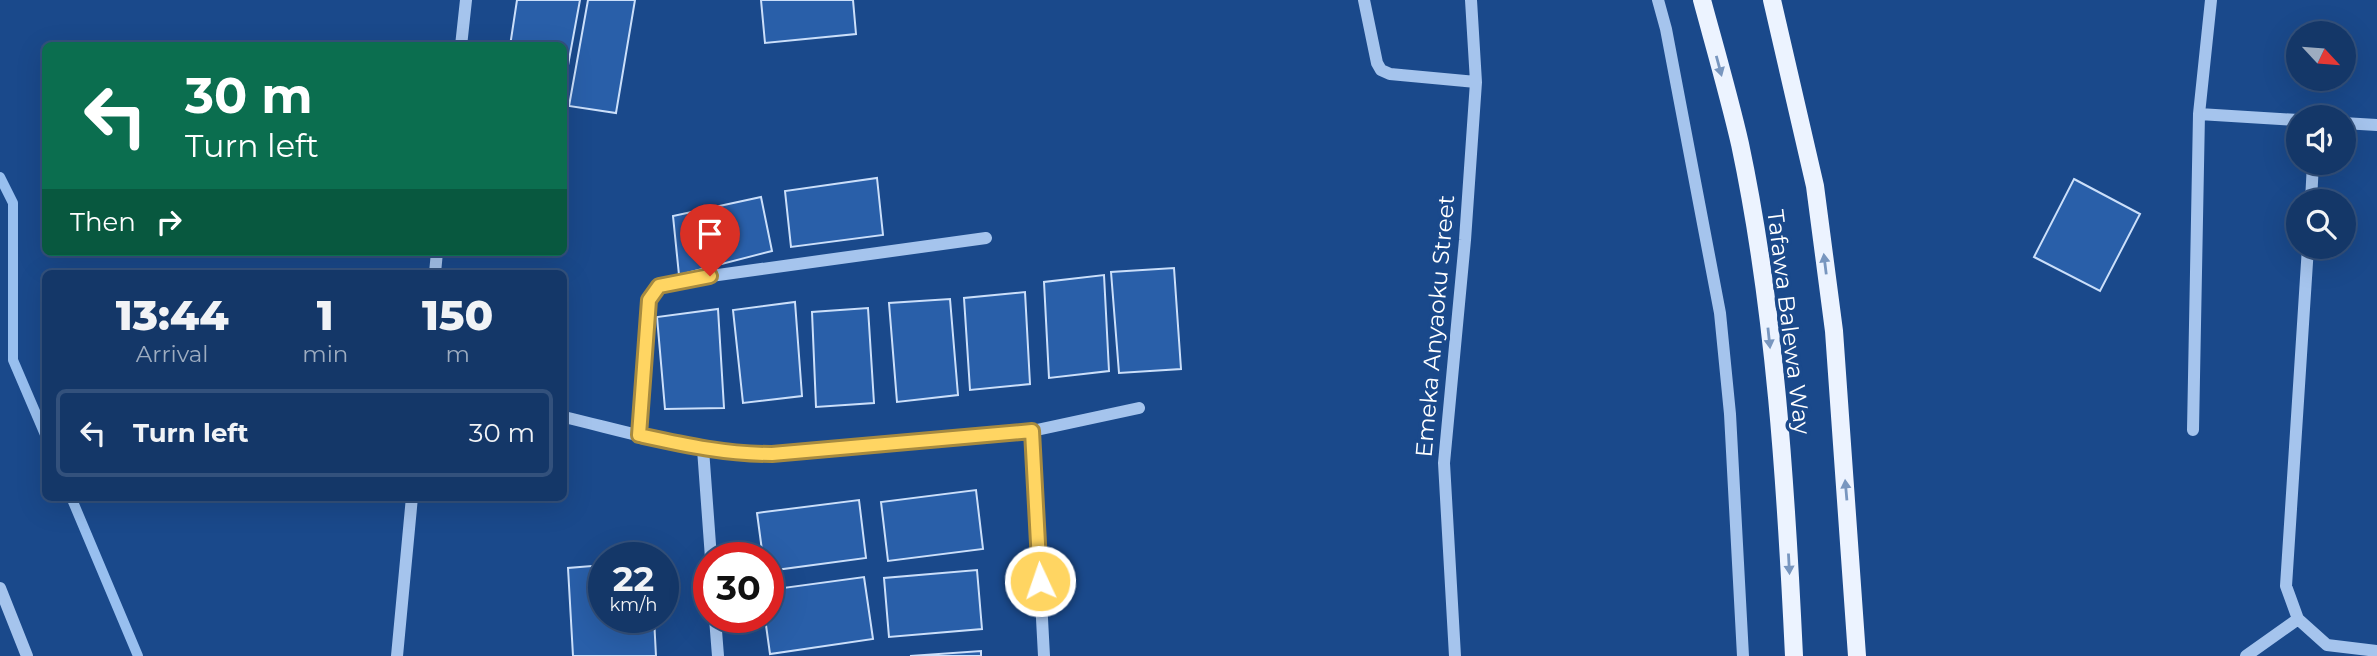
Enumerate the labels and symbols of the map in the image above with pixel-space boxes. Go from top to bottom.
north arrow [2286,21,2356,91]
one-way arrow [1714,55,1725,77]
street label: Emeka Anyaoku Street [1410,194,1460,458]
pin [680,204,740,276]
street label: Tafawa Balewa Way [1761,208,1817,437]
one-way arrow [1819,253,1830,275]
one-way arrow [1764,327,1775,349]
one-way arrow [1840,479,1851,501]
speed limit sign: 30 [693,542,784,633]
position arrow [1003,544,1077,618]
one-way arrow [1784,553,1795,575]

